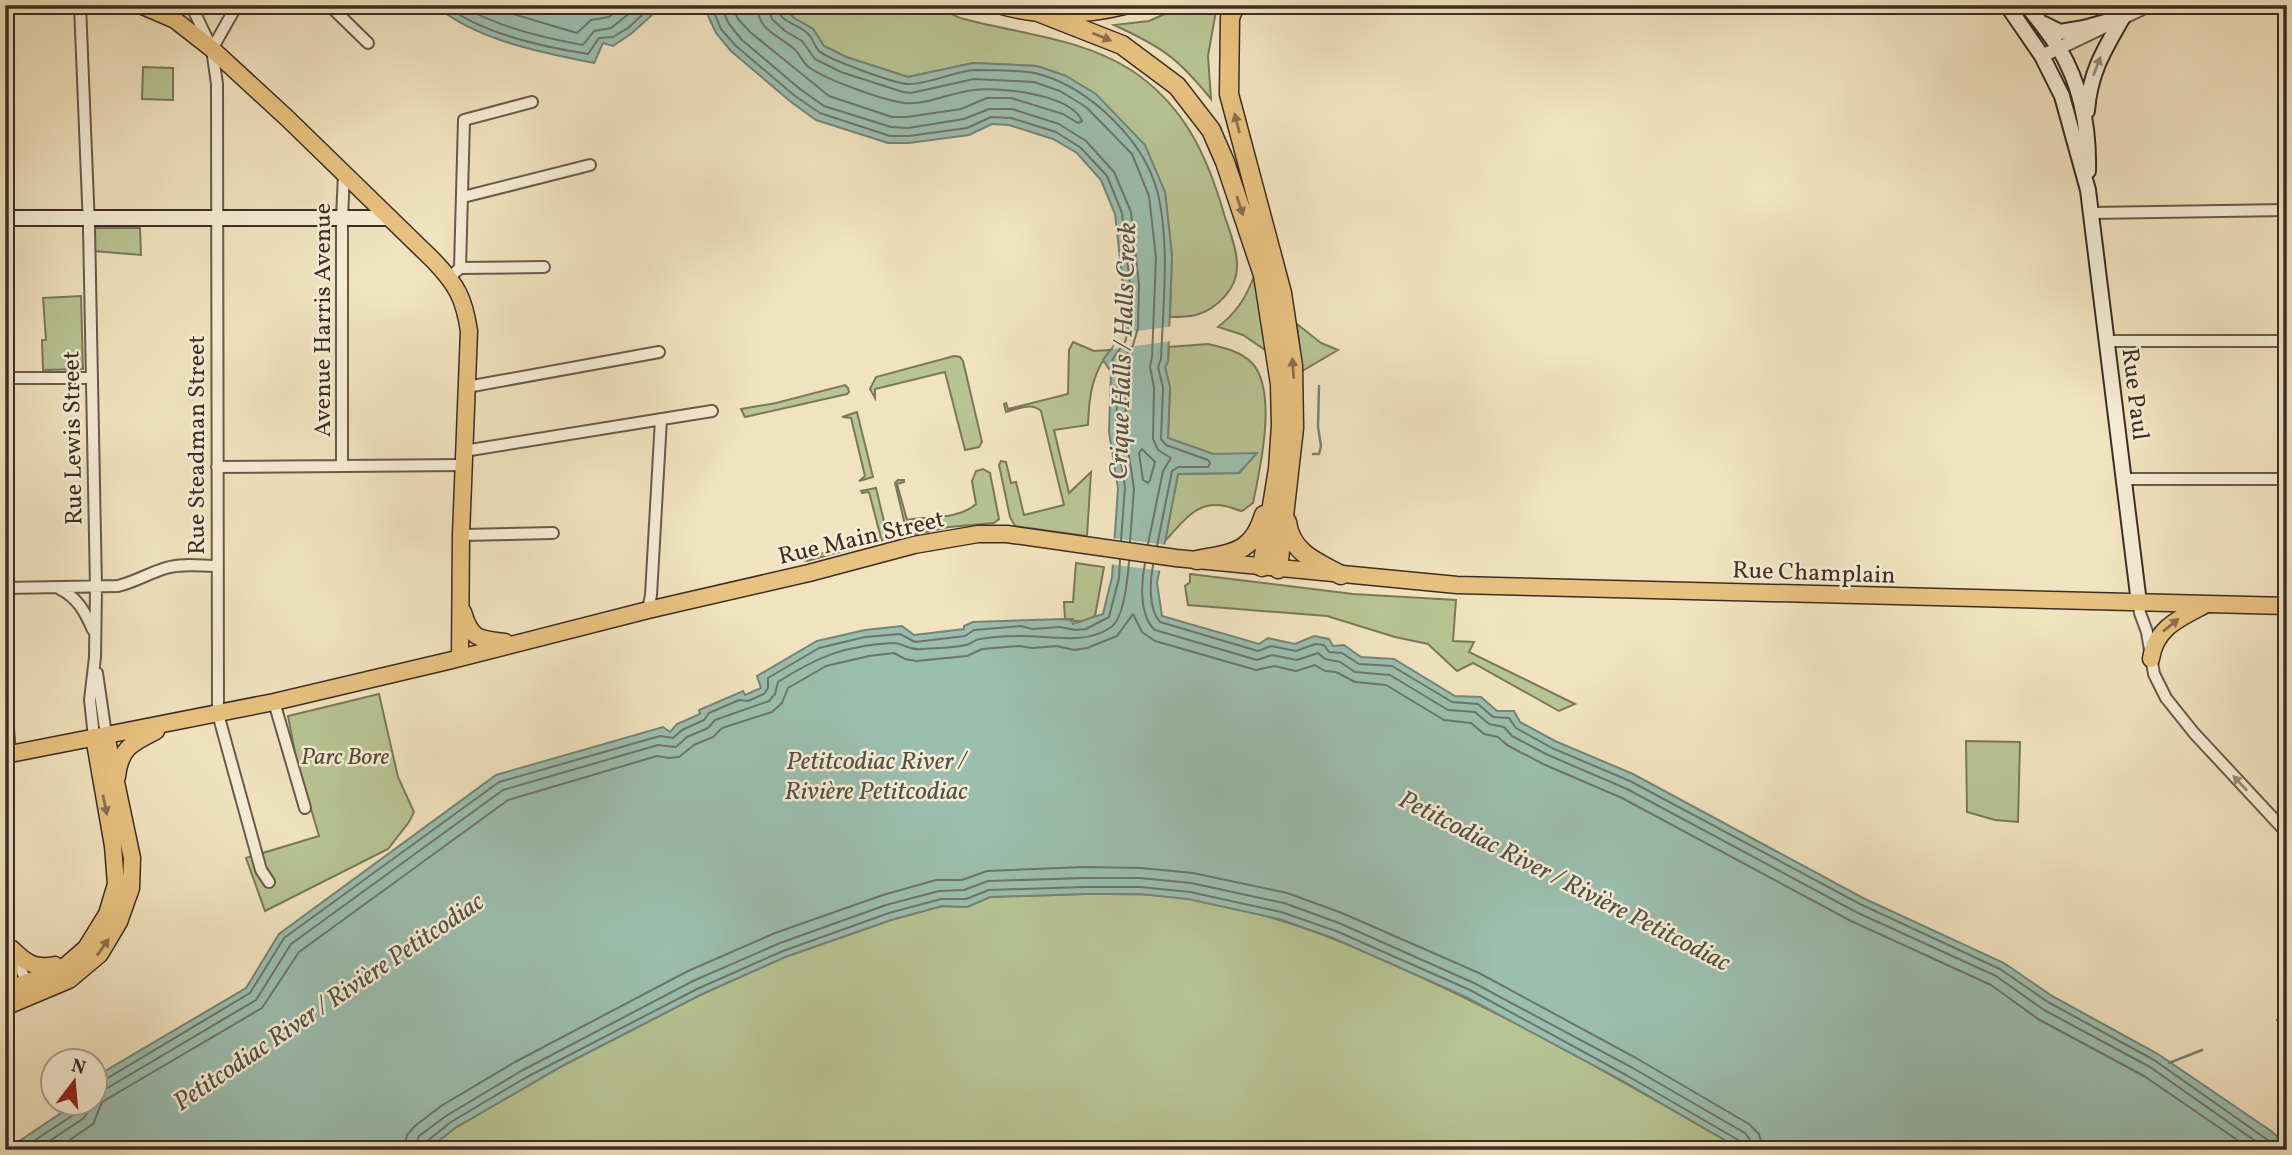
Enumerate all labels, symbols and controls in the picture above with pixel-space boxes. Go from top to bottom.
one-way arrow [1091,31,1112,42]
one-way arrow [2091,55,2102,76]
one-way arrow [1231,112,1242,134]
one-way arrow [1235,195,1246,216]
street label: Avenue Harris Avenue [307,203,341,437]
water label: Crique Halls / Halls Creek [1102,222,1146,481]
street label: Rue Steadman Street [181,335,215,555]
street label: Rue Paul [2111,346,2157,442]
street label: Rue Lewis Street [55,350,93,525]
one-way arrow [1287,357,1298,379]
street label: Rue Main Street [775,503,948,575]
street label: Rue Champlain [1732,554,1896,594]
one-way arrow [2162,618,2180,633]
park label: Parc Bore [301,741,390,775]
water label: Petitcodiac River / Rivière Petitcodiac [784,744,969,810]
one-way arrow [2233,775,2249,792]
water label: Petitcodiac River / Rivière Petitcodiac [1392,782,1737,982]
one-way arrow [99,794,110,816]
water label: Petitcodiac River / Rivière Petitcodiac [166,885,492,1121]
one-way arrow [96,938,110,956]
north arrow [38,1046,108,1116]
text: N [68,1053,89,1082]

